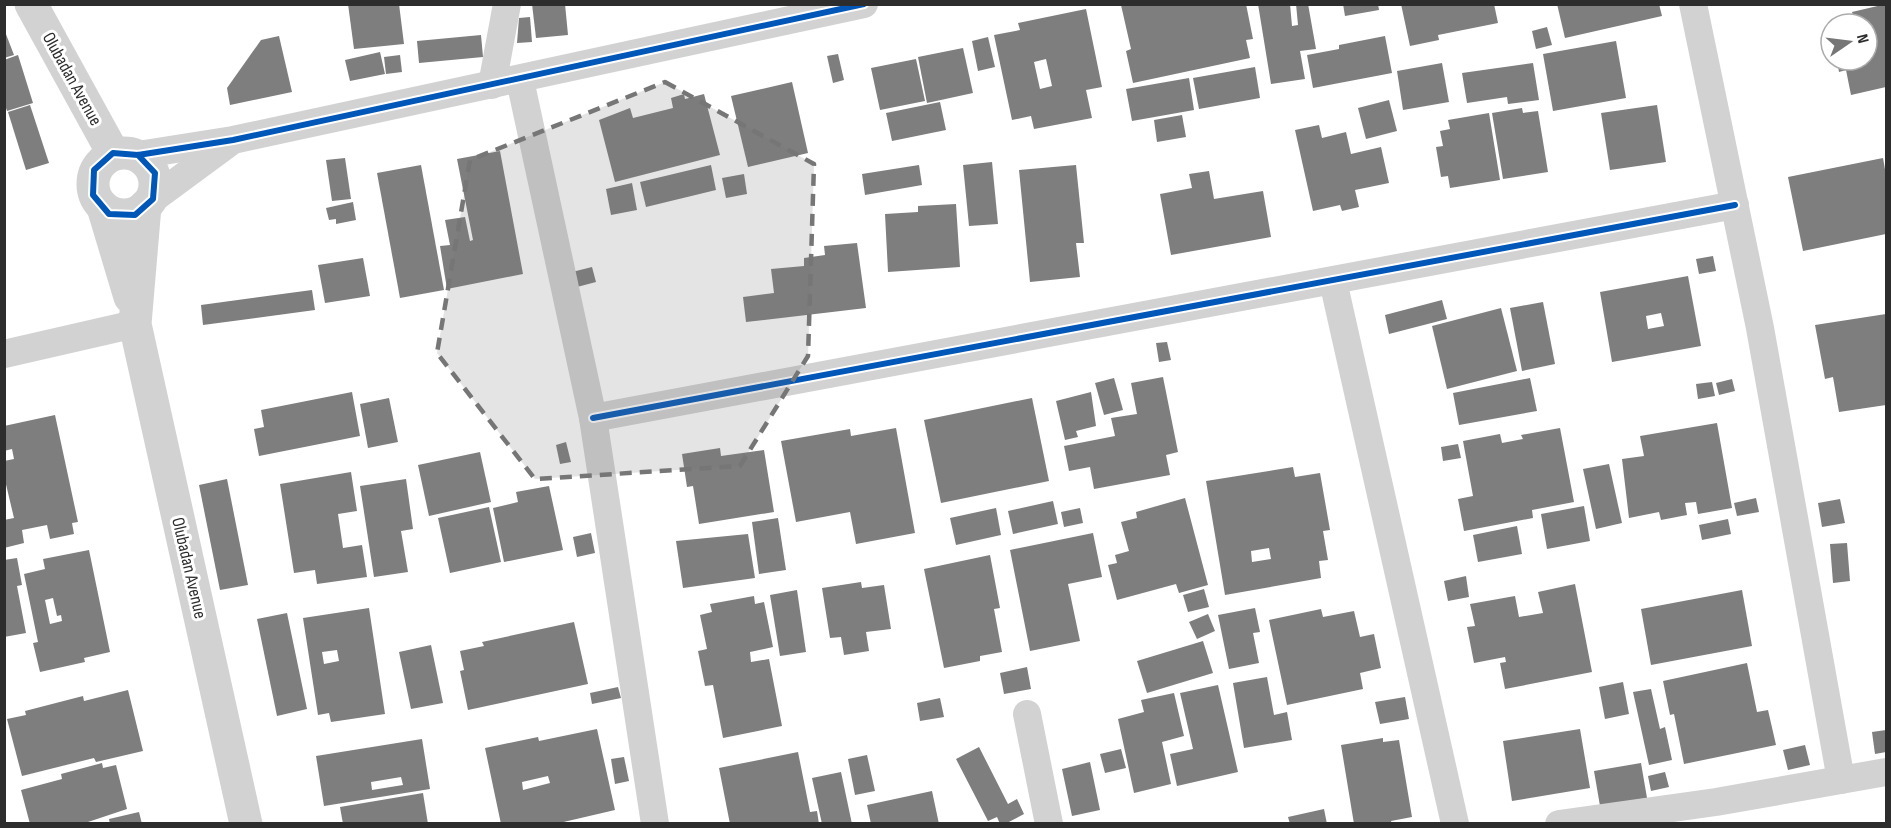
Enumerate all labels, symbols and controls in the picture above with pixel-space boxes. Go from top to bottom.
north arrow [1819,12,1879,72]
street label: Olubadan Avenue [38,29,106,129]
text: N [1852,32,1872,45]
street label: Olubadan Avenue [167,515,211,621]

